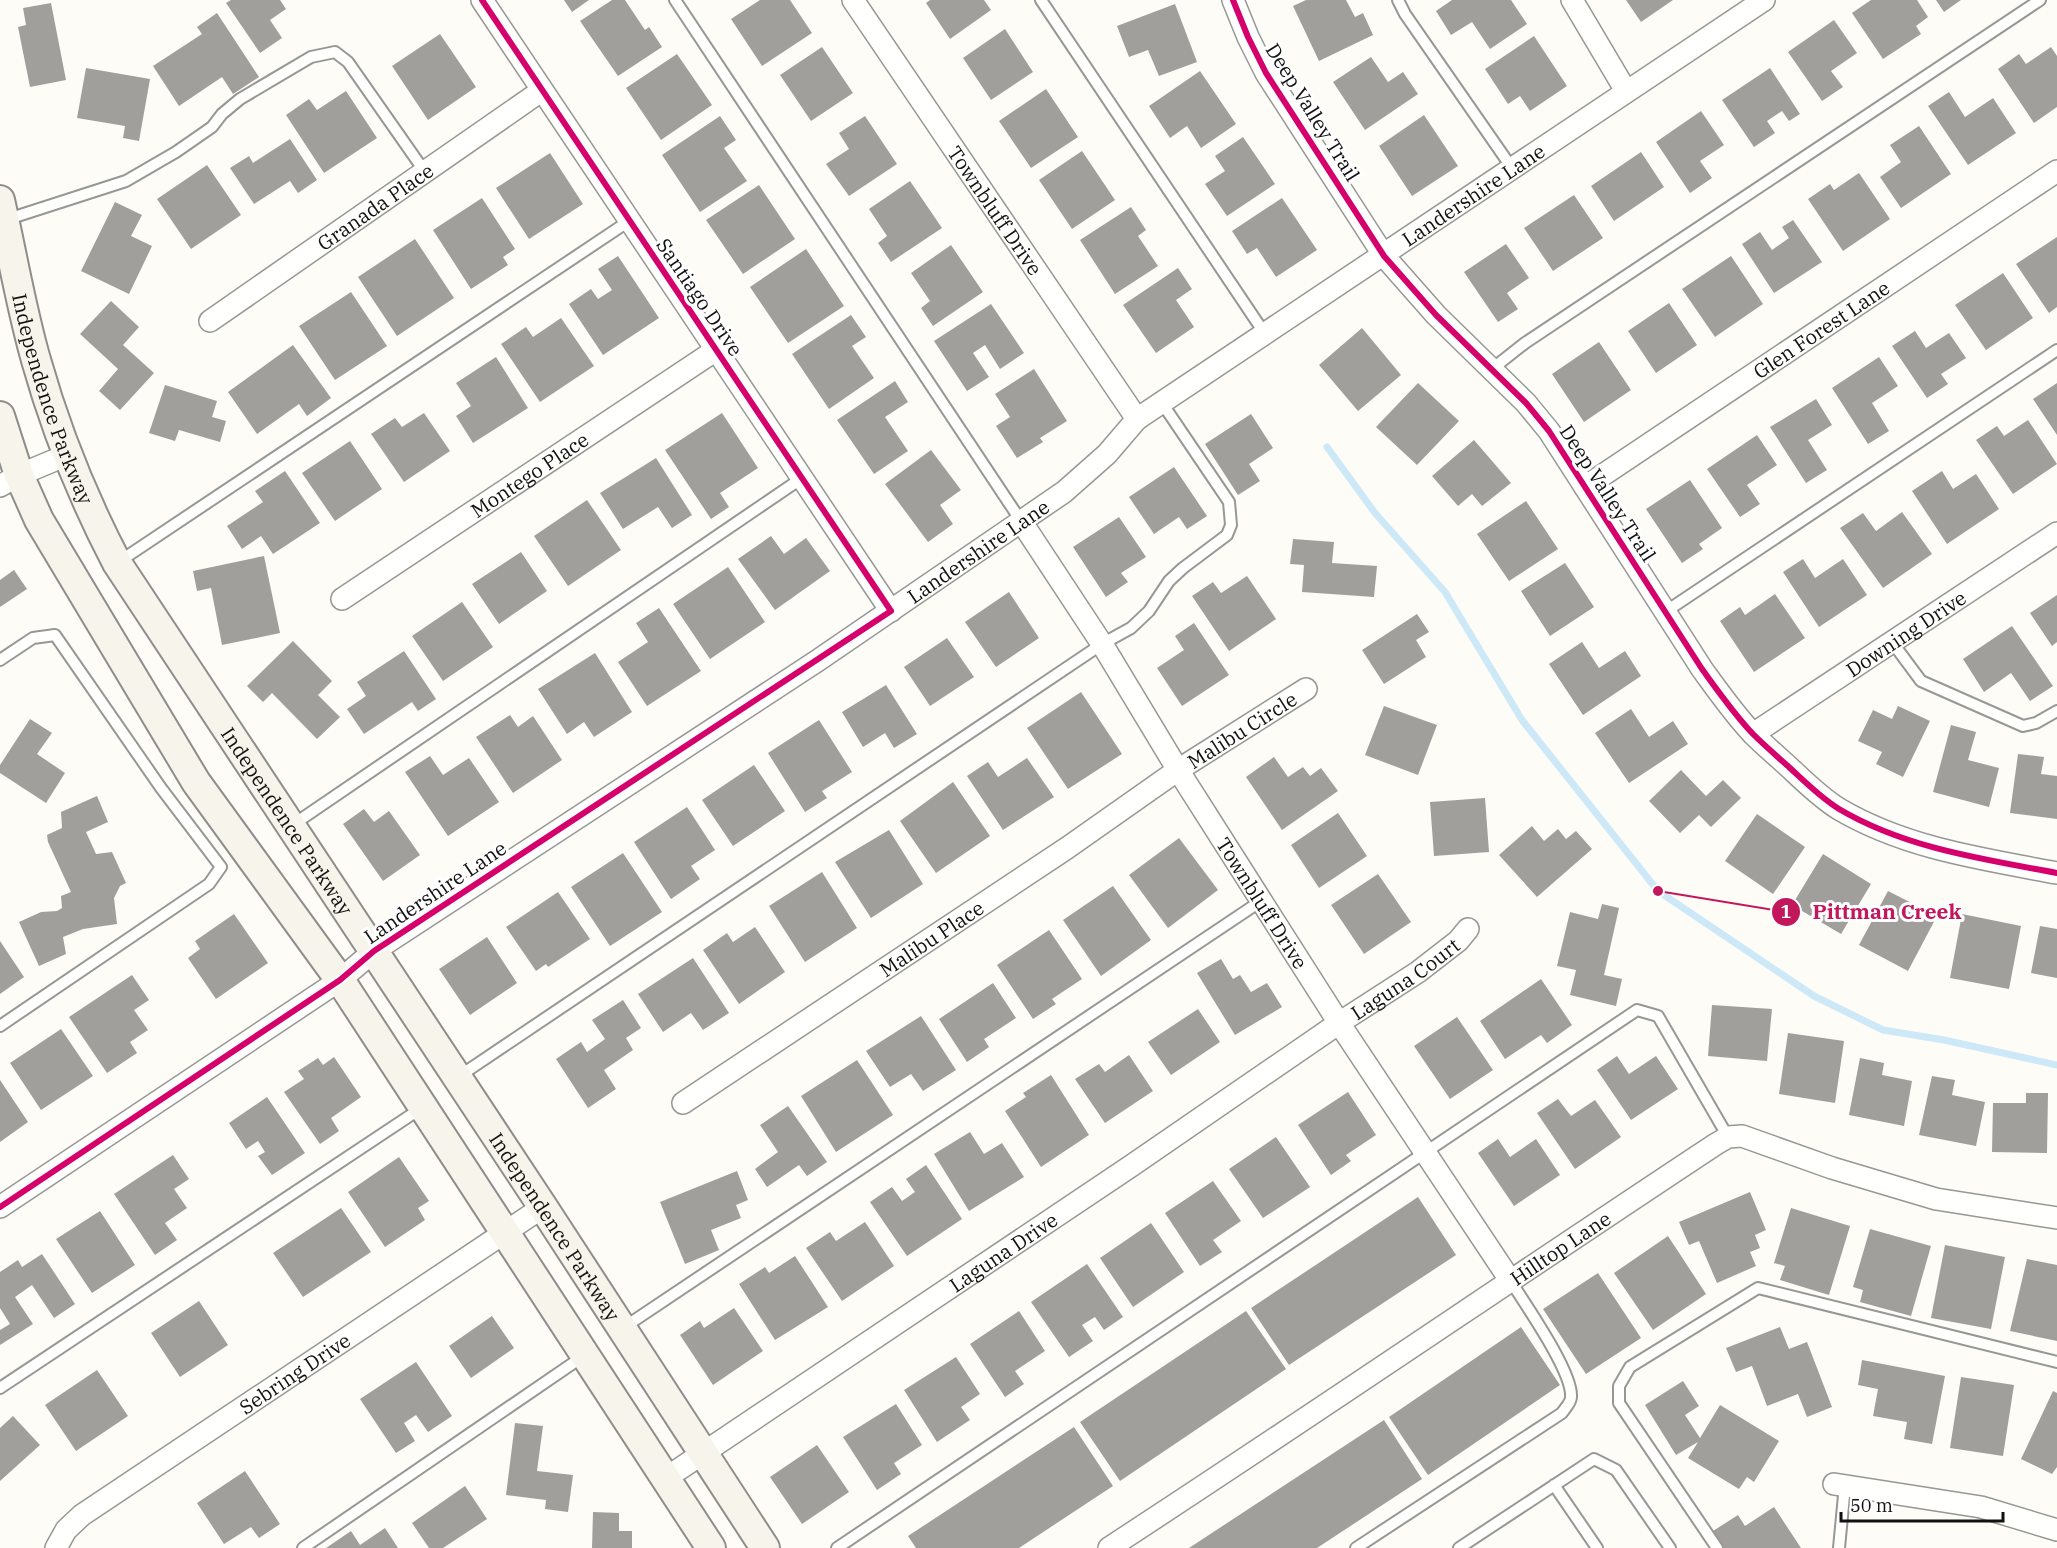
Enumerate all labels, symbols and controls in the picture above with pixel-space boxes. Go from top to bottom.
street label: Deep Valley Trail [1260,38,1366,186]
street label: Landershire Lane [1396,137,1550,252]
street label: Townbluff Drive [942,140,1049,280]
street label: Granada Place [312,156,439,256]
street label: Santiago Drive [651,233,749,361]
street label: Glen Forest Lane [1747,274,1895,384]
street label: Independence Parkway [7,291,100,509]
street label: Deep Valley Trail [1554,419,1662,567]
street label: Montego Place [465,425,593,523]
street label: Landershire Lane [902,493,1054,609]
street label: Downing Drive [1840,584,1971,683]
street label: Malibu Circle [1182,685,1302,775]
street label: Independence Parkway [215,721,360,920]
street label: Townbluff Drive [1211,832,1314,974]
street label: Landershire Lane [358,834,512,950]
callout: Pittman Creek [1771,892,1974,931]
street label: Malibu Place [874,894,989,983]
text: Pittman Creek [1813,897,1962,925]
text: 1 [1781,900,1792,923]
street label: Laguna Court [1345,931,1465,1026]
street label: Independence Parkway [484,1127,627,1326]
street label: Hilltop Lane [1505,1204,1616,1291]
street label: Laguna Drive [944,1206,1063,1298]
street label: Sebring Drive [234,1326,355,1420]
scale bar [1841,1485,2003,1523]
text: 50 m [1850,1494,1893,1517]

